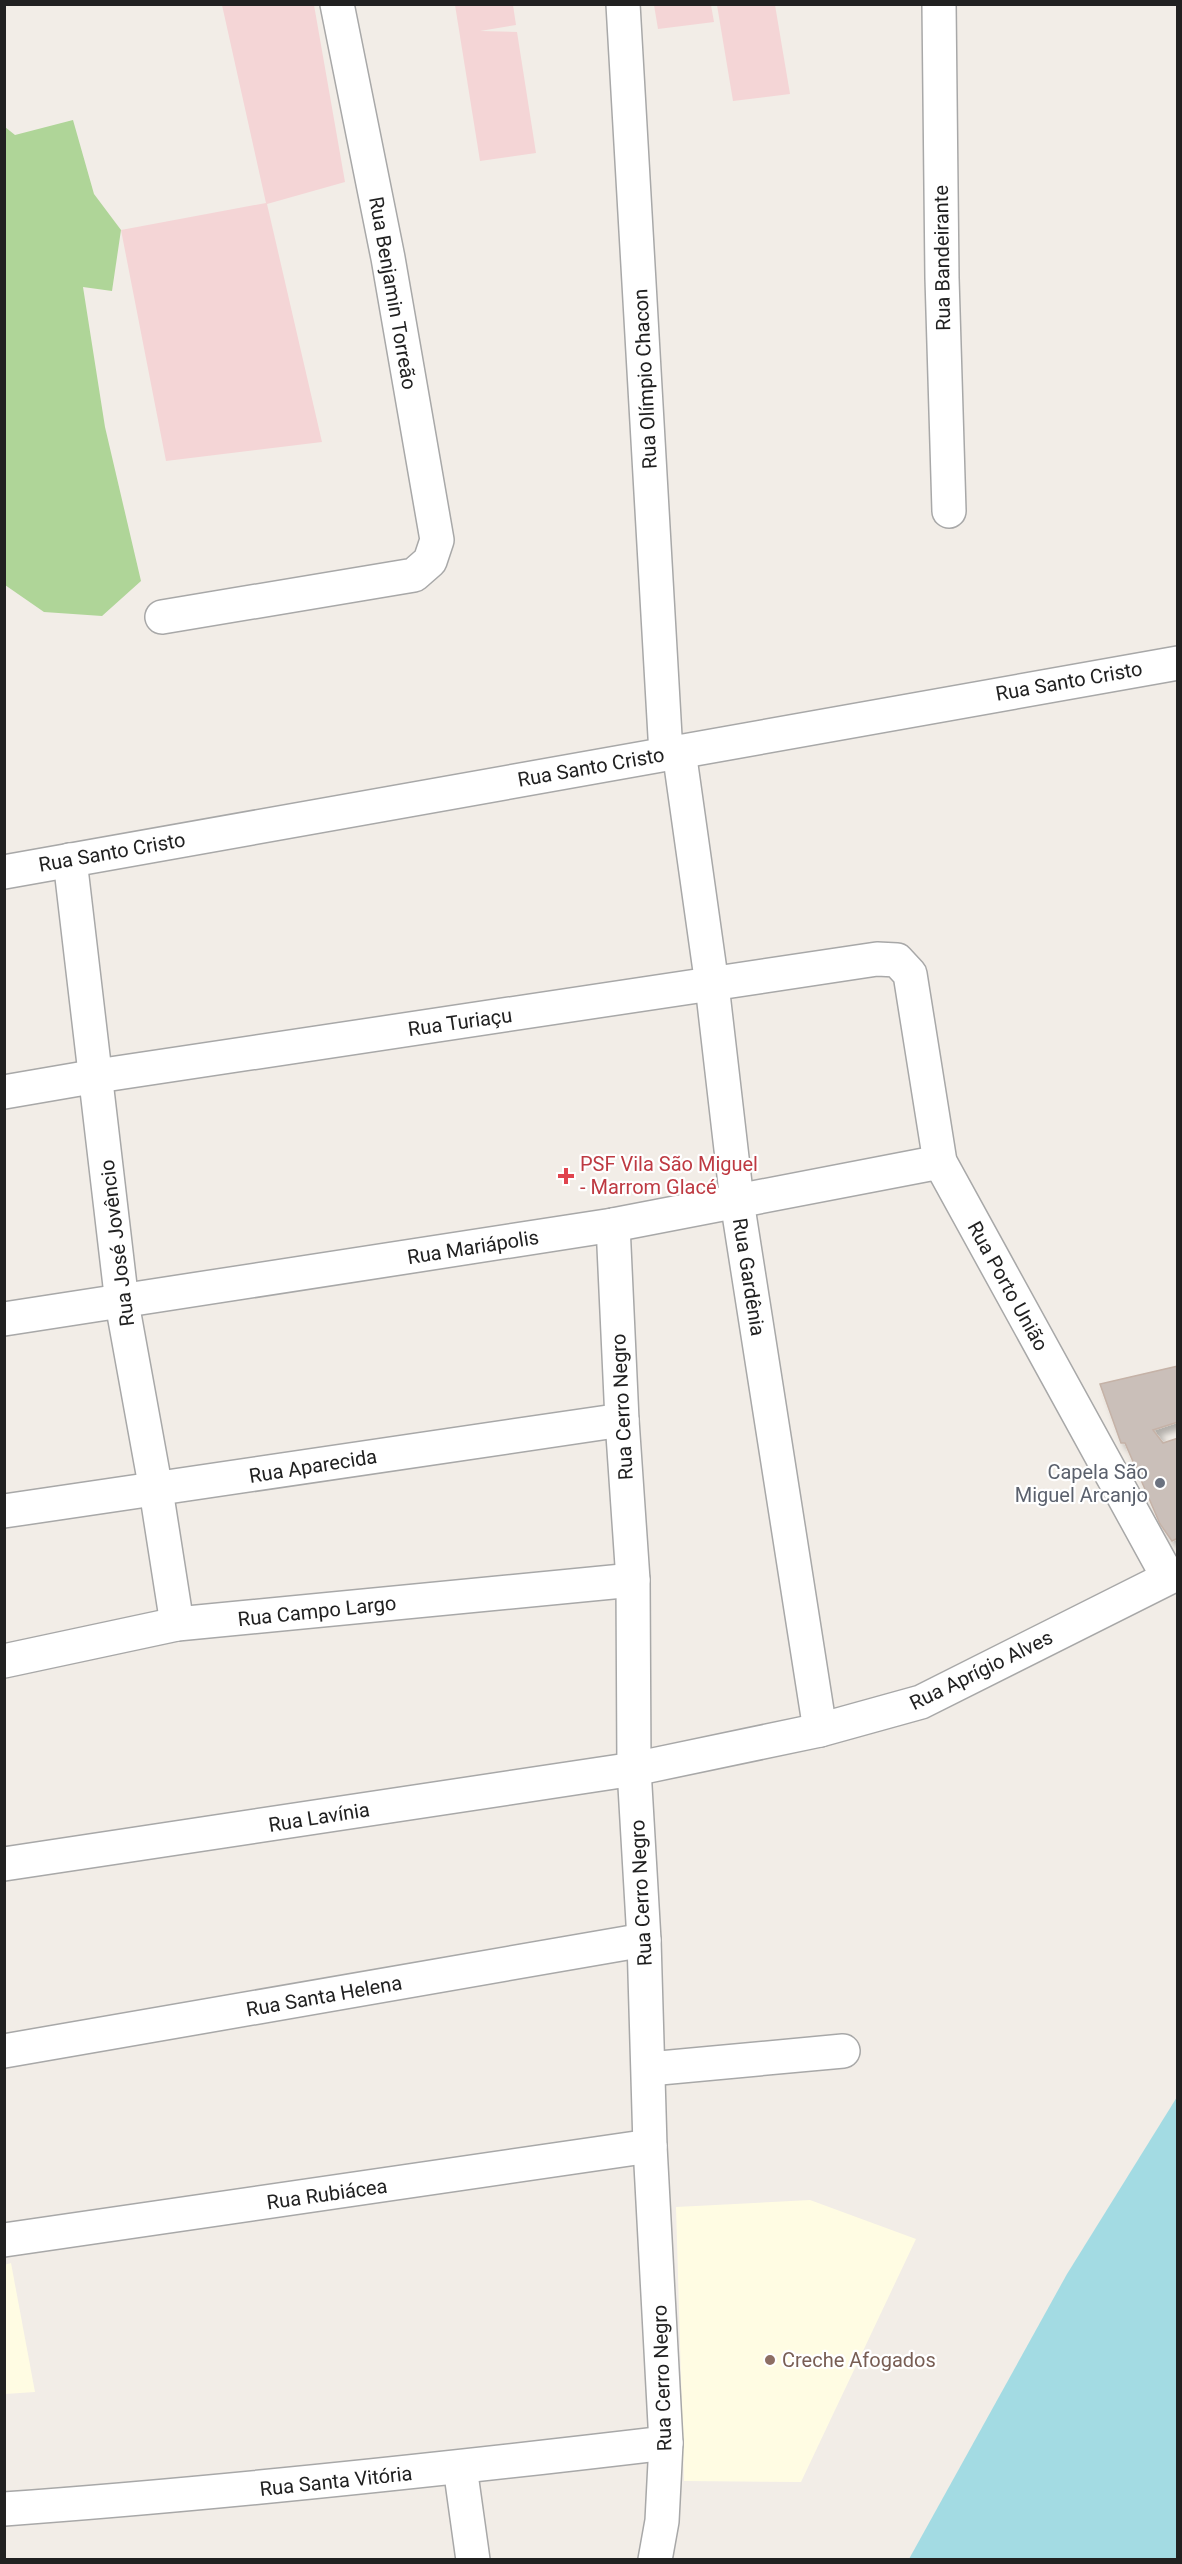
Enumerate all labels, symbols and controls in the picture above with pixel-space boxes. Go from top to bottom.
street label: Rua Bandeirante [929,185,955,331]
street label: Rua Benjamin Torreão [364,195,422,391]
street label: Rua Olímpio Chacon [628,288,662,470]
street label: Rua Santo Cristo [994,656,1144,706]
street label: Rua Santo Cristo [516,742,666,792]
street label: Rua Santo Cristo [37,827,187,877]
street label: Rua Turiaçu [406,1003,514,1041]
place label: PSF Vila São Miguel - Marrom Glacé [580,1152,758,1199]
street label: Rua José Jovêncio [95,1158,139,1328]
marker: PSF Vila São Miguel - Marrom Glacé [557,1167,575,1185]
street label: Rua Gardênia [728,1216,770,1338]
street label: Rua Porto União [963,1217,1053,1355]
street label: Rua Mariápolis [406,1225,540,1269]
street label: Rua Cerro Negro [606,1333,638,1481]
street label: Rua Aparecida [247,1444,379,1488]
place label: Capela São Miguel Arcanjo [1015,1460,1148,1507]
marker: Capela São Miguel Arcanjo [1153,1476,1167,1490]
street label: Rua Campo Largo [237,1591,397,1631]
street label: Rua Aprígio Alves [906,1625,1056,1715]
street label: Rua Lavínia [267,1797,371,1837]
street label: Rua Cerro Negro [625,1819,657,1967]
street label: Rua Santa Helena [244,1970,404,2022]
street label: Rua Rubiácea [265,2174,389,2214]
street label: Rua Cerro Negro [647,2304,677,2452]
place label: Creche Afogados [782,2348,936,2372]
marker: Creche Afogados [763,2353,777,2367]
street label: Rua Santa Vitória [259,2461,413,2501]

